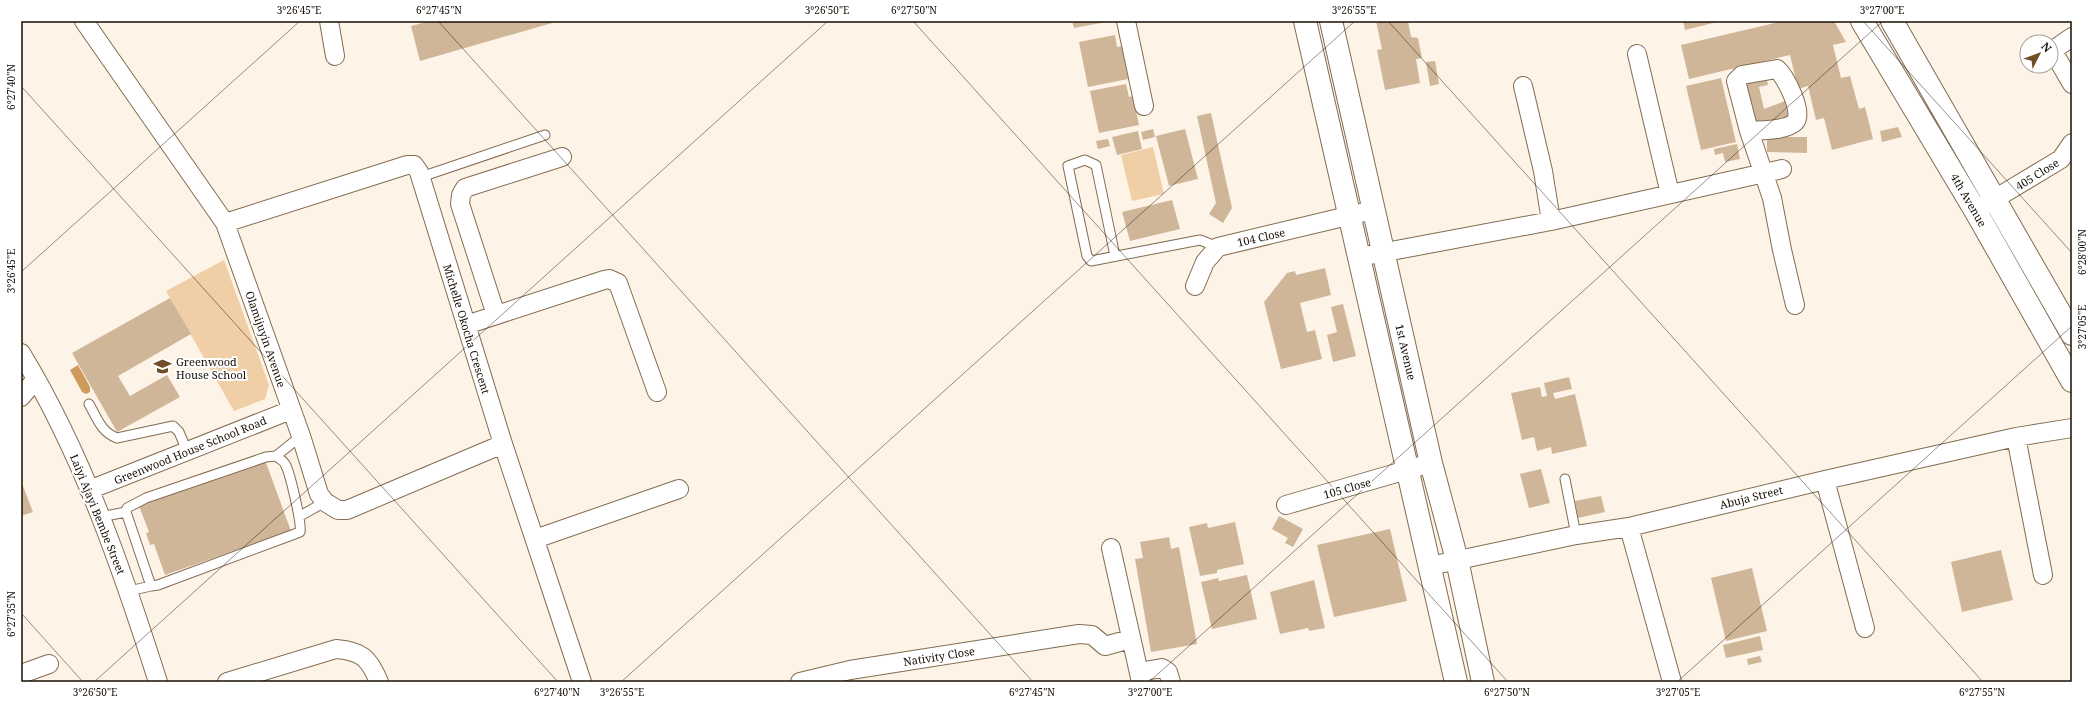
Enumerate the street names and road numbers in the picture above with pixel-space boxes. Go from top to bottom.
street label: 405 Close [2012,155,2062,193]
street label: 4th Avenue [1948,171,1990,229]
street label: 104 Close [1236,224,1287,250]
street label: Michelle Okocha Crescent [440,262,494,396]
street label: Olamijuyin Avenue [242,289,290,389]
street label: 1st Avenue [1392,322,1420,382]
street label: Greenwood House School Road [111,412,269,488]
street label: Laiyi Ajayi Bembe Street [67,452,129,576]
street label: 105 Close [1322,474,1373,502]
street label: Abuja Street [1718,482,1784,512]
street label: Nativity Close [902,643,976,669]

